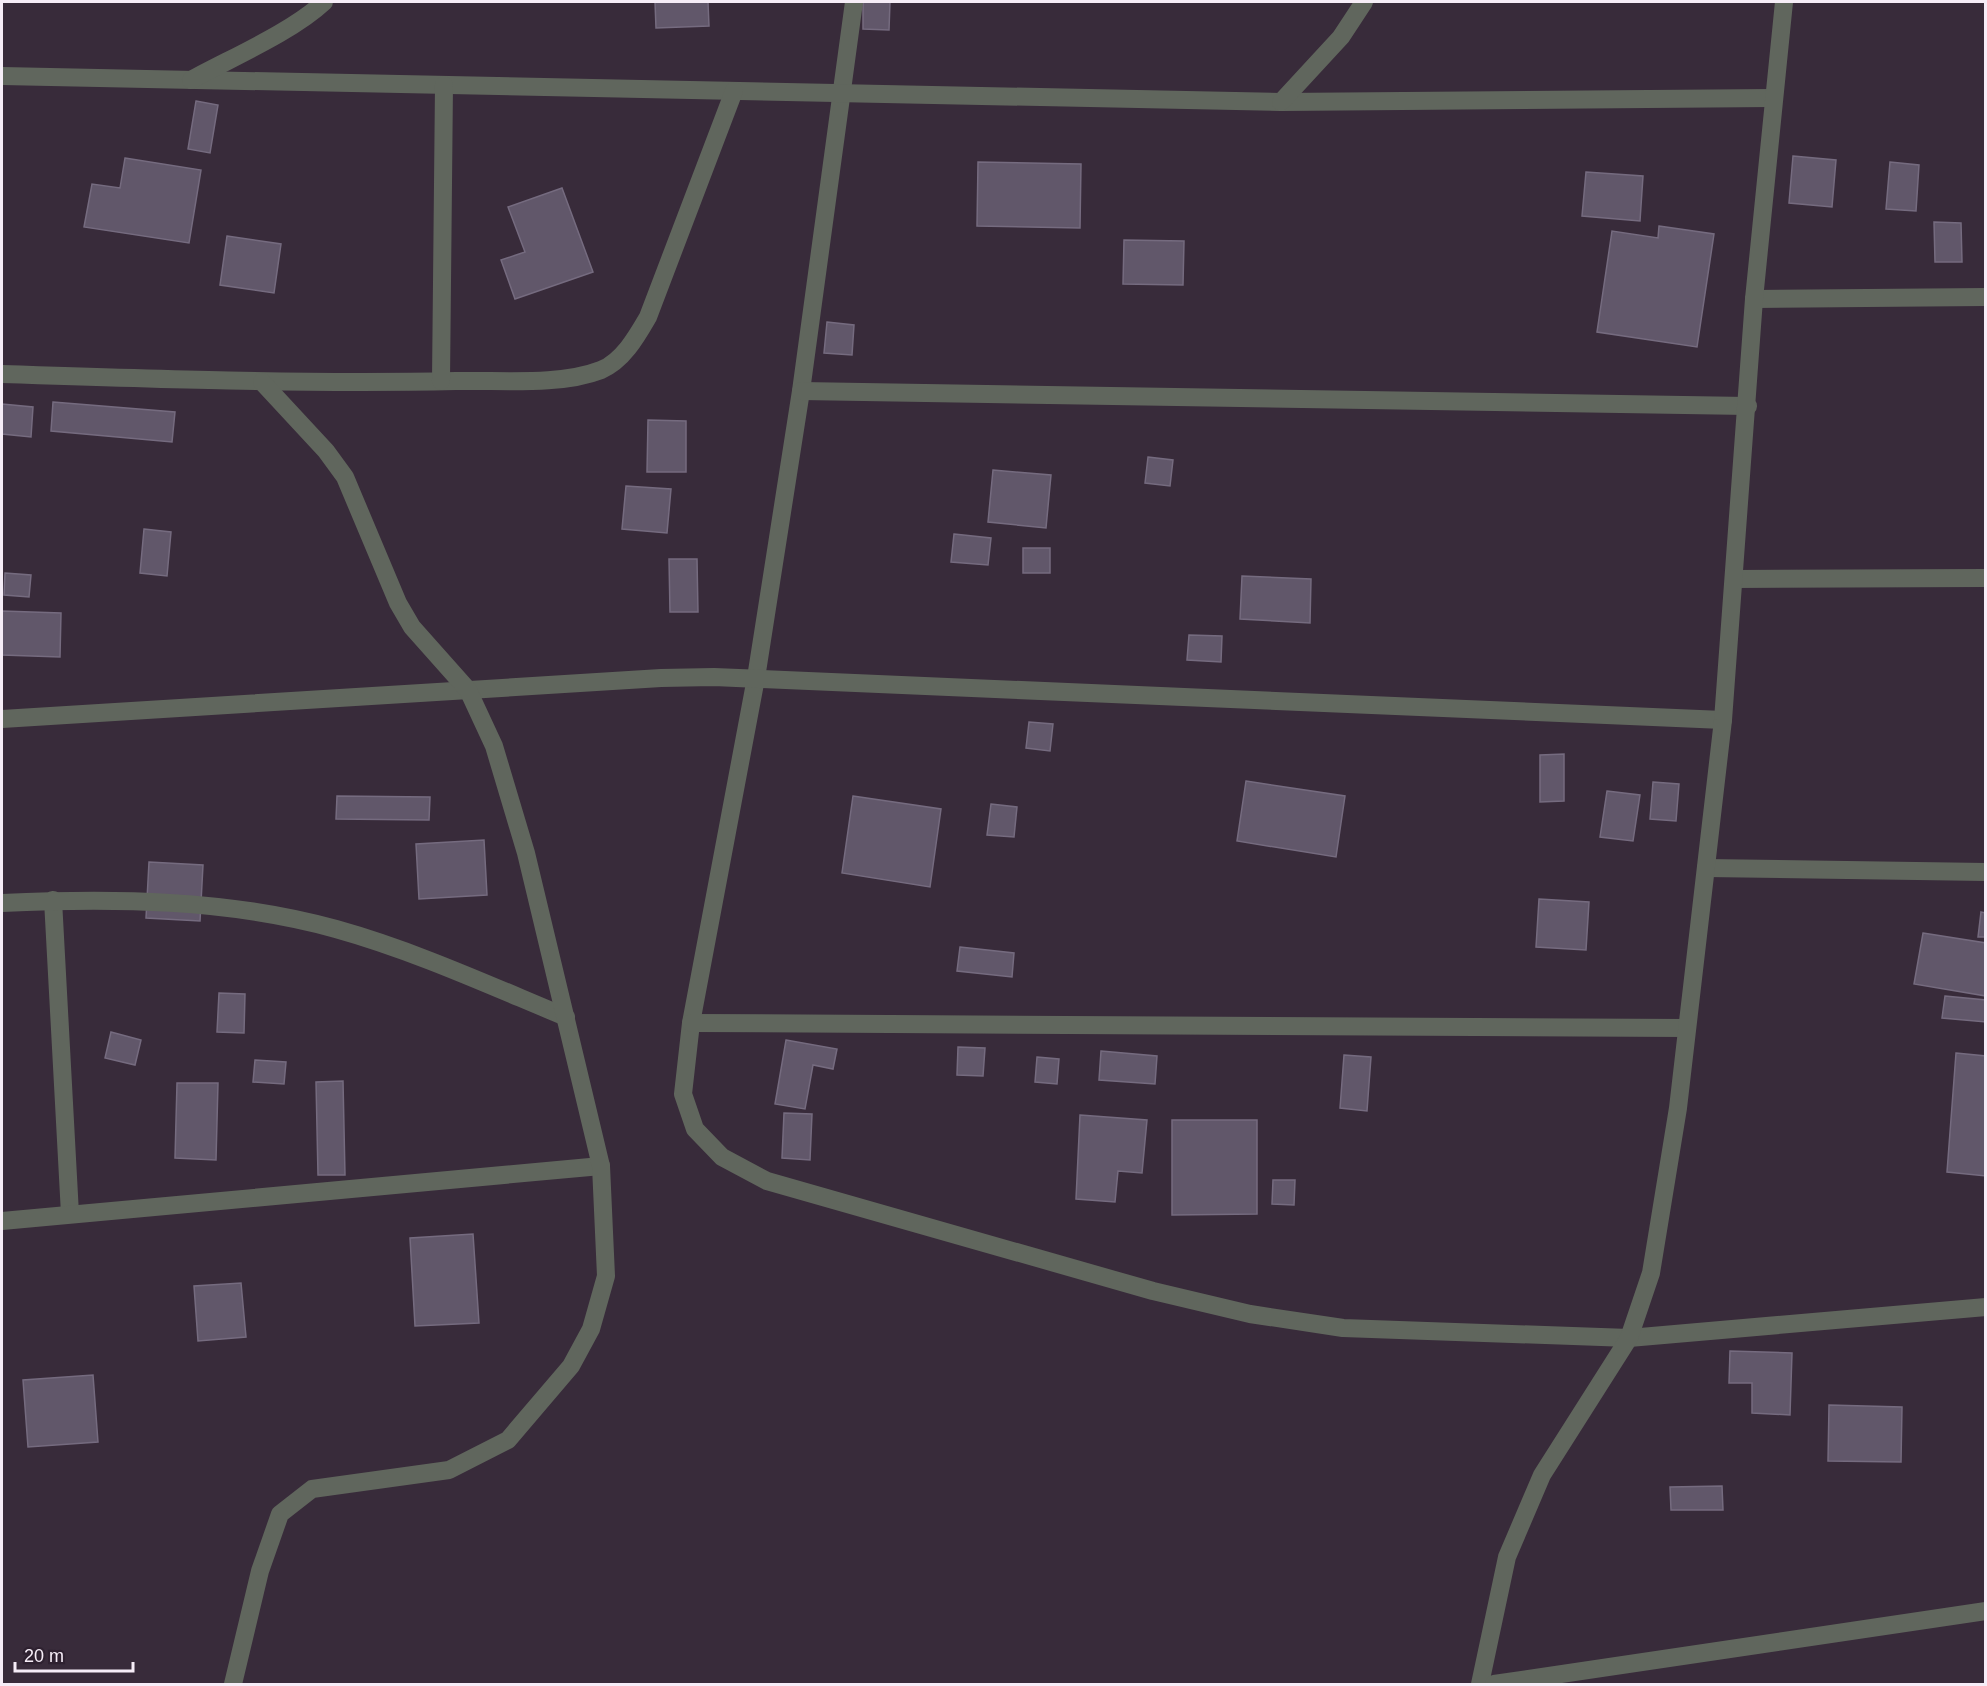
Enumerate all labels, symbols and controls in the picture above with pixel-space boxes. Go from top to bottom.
scale bar [15,1635,134,1673]
text: 20 m [24,1646,64,1666]

